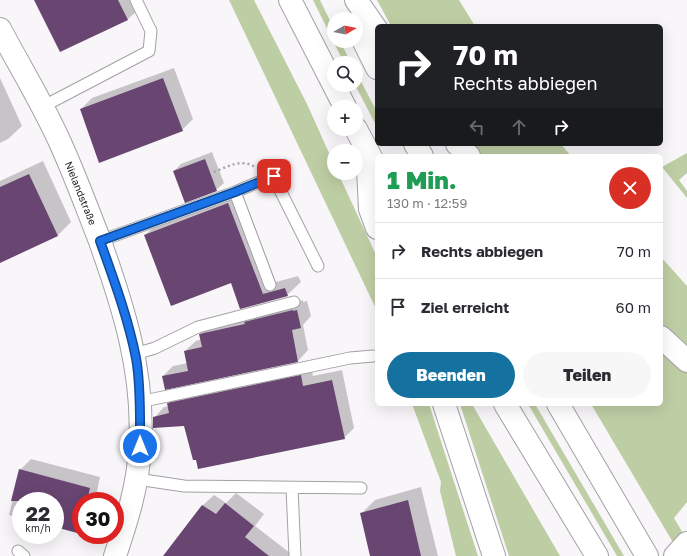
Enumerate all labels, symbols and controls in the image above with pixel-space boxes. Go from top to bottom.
north arrow [327,12,363,48]
map controls [327,12,363,180]
text: 70 m [453,38,518,71]
icon: right [387,40,439,92]
button: search [327,56,363,92]
text: Rechts abbiegen [453,72,598,94]
button: + [327,100,363,136]
icon: left [466,116,488,138]
icon: ahead [508,116,530,138]
icon: right [550,116,572,138]
button: − [327,144,363,180]
street label: Nielandstraße [63,159,99,227]
pin [257,159,291,193]
icon: arrive [263,165,285,187]
text: 1 Min. [387,165,457,194]
button: close [609,167,651,209]
text: 130 m · 12:59 [387,195,467,211]
icon: right [387,240,409,262]
text: Rechts abbiegen [421,242,543,260]
text: 70 m [617,242,651,260]
icon: arrive [387,296,409,318]
text: Ziel erreicht [421,298,509,316]
text: 60 m [616,298,651,316]
button: Beenden [387,352,515,398]
button: Teilen [523,352,651,398]
position arrow [119,425,161,467]
speed limit sign: 30 [72,492,124,544]
text: 22 [26,501,50,525]
text: km/h [25,522,51,534]

